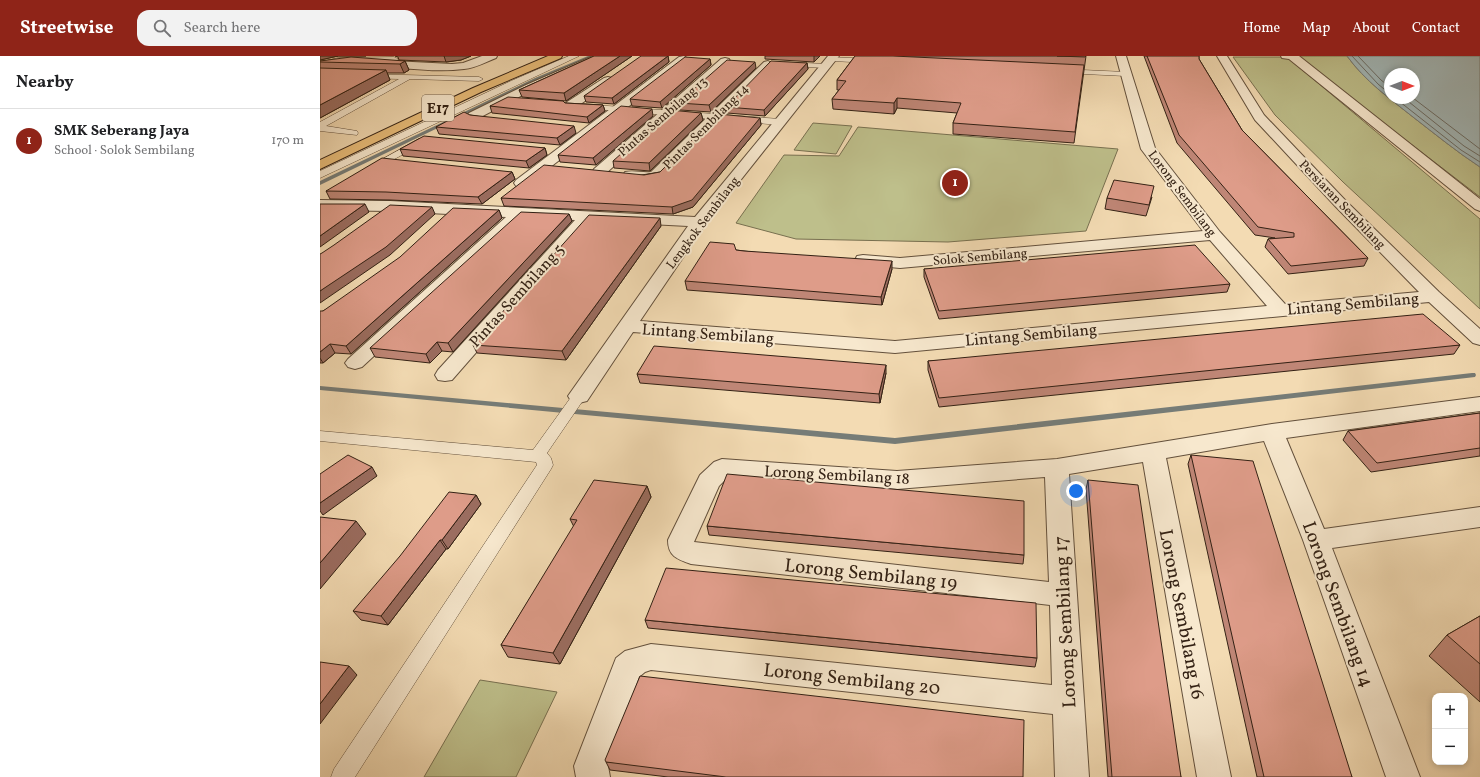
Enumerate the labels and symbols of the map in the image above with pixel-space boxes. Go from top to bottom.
north arrow [1384,68,1420,104]
street label: Pintas Sembilang 13 [615,73,712,161]
street label: Pintas Sembilang 14 [660,80,753,174]
road number: E17 [422,95,454,121]
street label: Lorong Sembilang [1143,147,1220,242]
street label: Persiaran Sembilang [1294,157,1389,254]
pin: 1 [942,168,968,198]
street label: Lengkok Sembilang [663,173,745,273]
street label: Pintas Sembilang 5 [465,240,570,353]
street label: Solok Sembilang [932,245,1029,271]
street label: Lintang Sembilang [1286,288,1420,322]
street label: Lintang Sembilang [641,319,775,351]
street label: Lintang Sembilang [964,319,1098,353]
street label: Lorong Sembilang 18 [764,461,910,491]
your location [1066,481,1086,501]
street label: Lorong Sembilang 14 [1295,518,1379,691]
street label: Lorong Sembilang 16 [1152,527,1210,702]
street label: Lorong Sembilang 17 [1048,535,1083,709]
street label: Lorong Sembilang 19 [783,553,958,597]
street label: Lorong Sembilang 20 [762,658,941,702]

